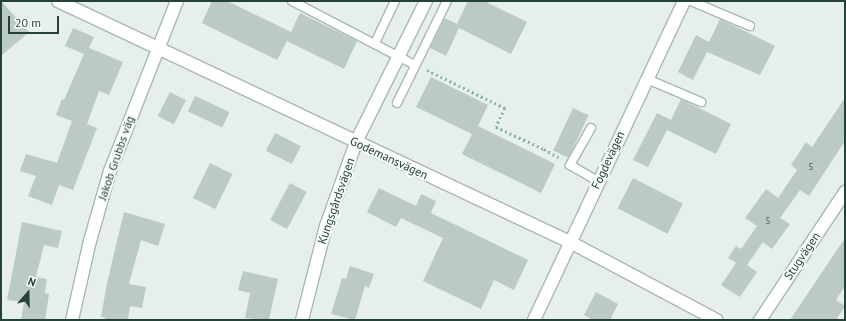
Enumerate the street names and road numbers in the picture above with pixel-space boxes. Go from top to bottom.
street label: Jakob Grubbs väg [95,114,137,202]
street label: Fogdevägen [588,129,628,191]
street label: Godemansvägen [348,134,430,182]
street label: Kungsgårdsvägen [314,156,358,246]
street label: Stugvägen [781,230,823,282]

